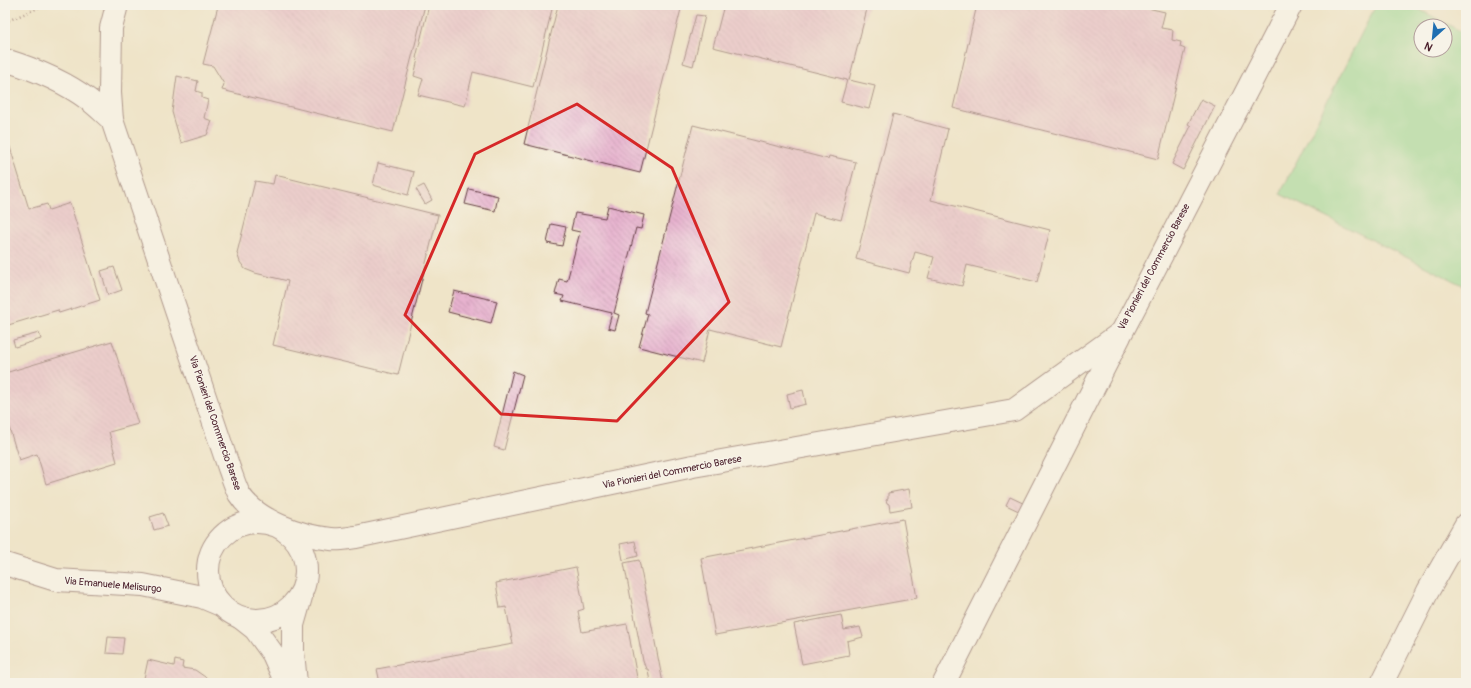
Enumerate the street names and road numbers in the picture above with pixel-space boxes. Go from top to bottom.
street label: Via Pionieri del Commercio Barese [1115,202,1193,332]
street label: Via Pionieri del Commercio Barese [186,354,244,492]
street label: Via Pionieri del Commercio Barese [601,453,743,491]
street label: Via Emanuele Melisurgo [64,575,163,595]

